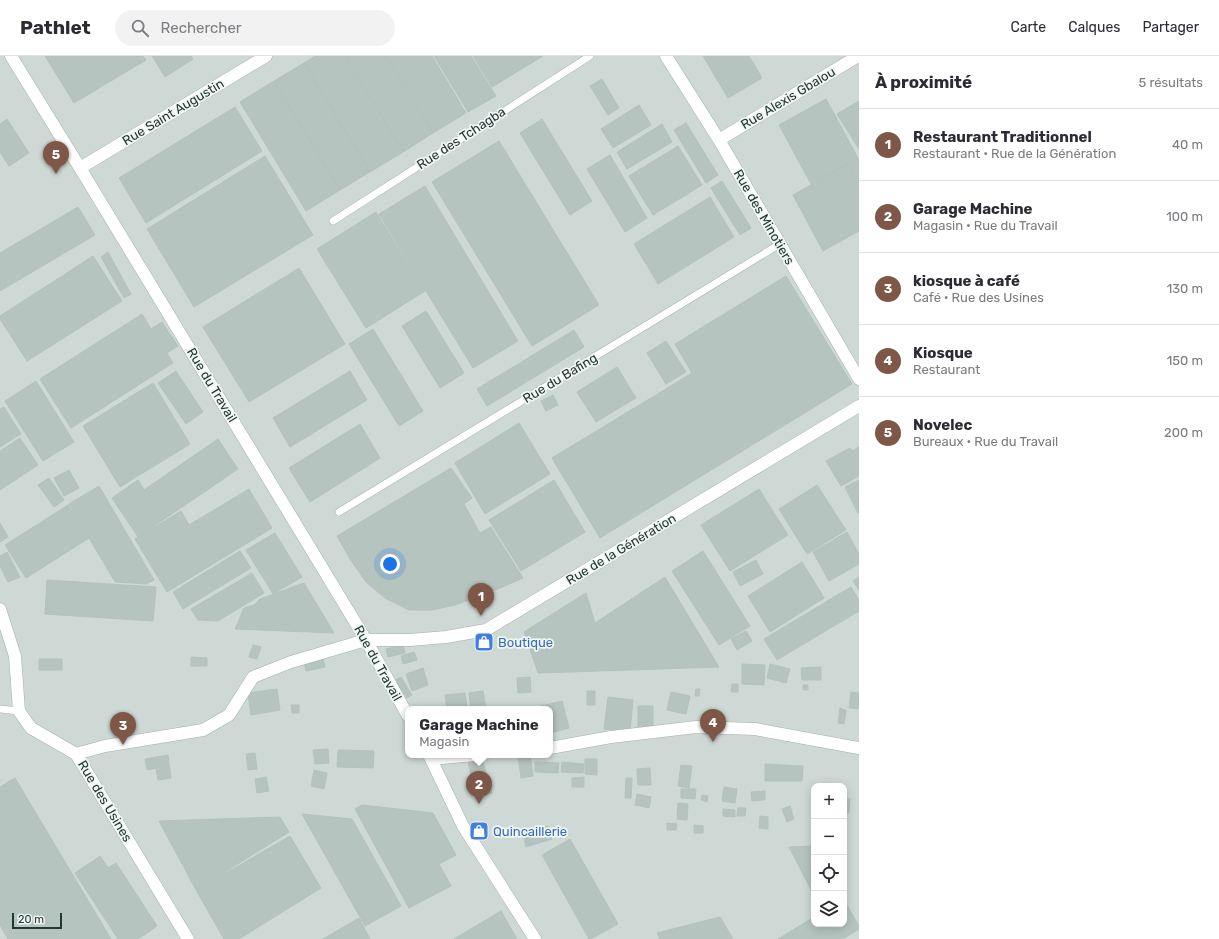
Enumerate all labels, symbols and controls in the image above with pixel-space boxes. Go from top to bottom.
search box [115,10,395,46]
text: Pathlet [20,16,91,39]
icon: search [129,17,151,39]
text: Rechercher [161,19,242,37]
text: Carte [1010,19,1046,36]
text: Calques [1068,19,1120,36]
text: Partager [1142,19,1199,36]
street label: Rue Alexis Gbalou [738,64,838,132]
text: À proximité [875,72,972,92]
text: 5 résultats [1138,75,1203,90]
street label: Rue Saint Augustin [120,76,227,149]
street label: Rue des Tchagba [414,104,509,173]
text: Restaurant Traditionnel [913,128,1092,146]
text: 1 [885,137,891,152]
text: 40 m [1172,137,1203,152]
pin: 5 [43,141,69,174]
text: Restaurant · Rue de la Génération [913,146,1116,161]
street label: Rue des Minotiers [731,167,798,268]
text: Garage Machine [913,200,1033,218]
text: 2 [884,209,892,224]
text: 100 m [1166,209,1203,224]
text: Magasin · Rue du Travail [913,218,1058,233]
text: kiosque à café [913,272,1020,290]
text: 3 [884,281,892,296]
text: 130 m [1167,281,1203,296]
text: Café · Rue des Usines [913,290,1044,305]
text: Kiosque [913,344,973,362]
street label: Rue du Travail [184,345,240,425]
street label: Rue du Bafing [520,350,600,407]
text: 4 [884,353,892,368]
text: 150 m [1167,353,1203,368]
text: Restaurant [913,362,980,377]
text: Novelec [913,416,972,434]
text: 5 [884,425,892,440]
text: 200 m [1164,425,1203,440]
text: Bureaux · Rue du Travail [913,434,1058,449]
street label: Rue de la Génération [563,510,679,588]
your location [380,554,400,574]
pin: 1 [468,583,494,616]
street label: Rue du Travail [351,623,405,703]
shop icon: Boutique [473,631,495,653]
place label: Boutique [498,635,553,650]
popup [405,706,553,758]
pin: 4 [700,709,726,742]
pin: 3 [110,712,136,745]
text: Garage Machine [419,716,539,734]
text: Magasin [419,734,469,749]
street label: Rue des Usines [75,758,135,845]
pin: 2 [466,771,492,804]
map controls [811,783,847,927]
button: + [811,783,847,819]
button: − [811,819,847,855]
shop icon: Quincaillerie [468,820,490,842]
place label: Quincaillerie [493,824,567,839]
button: locate [811,855,847,891]
button: layers [811,891,847,927]
scale bar [12,911,62,930]
text: 20 m [18,913,44,926]

